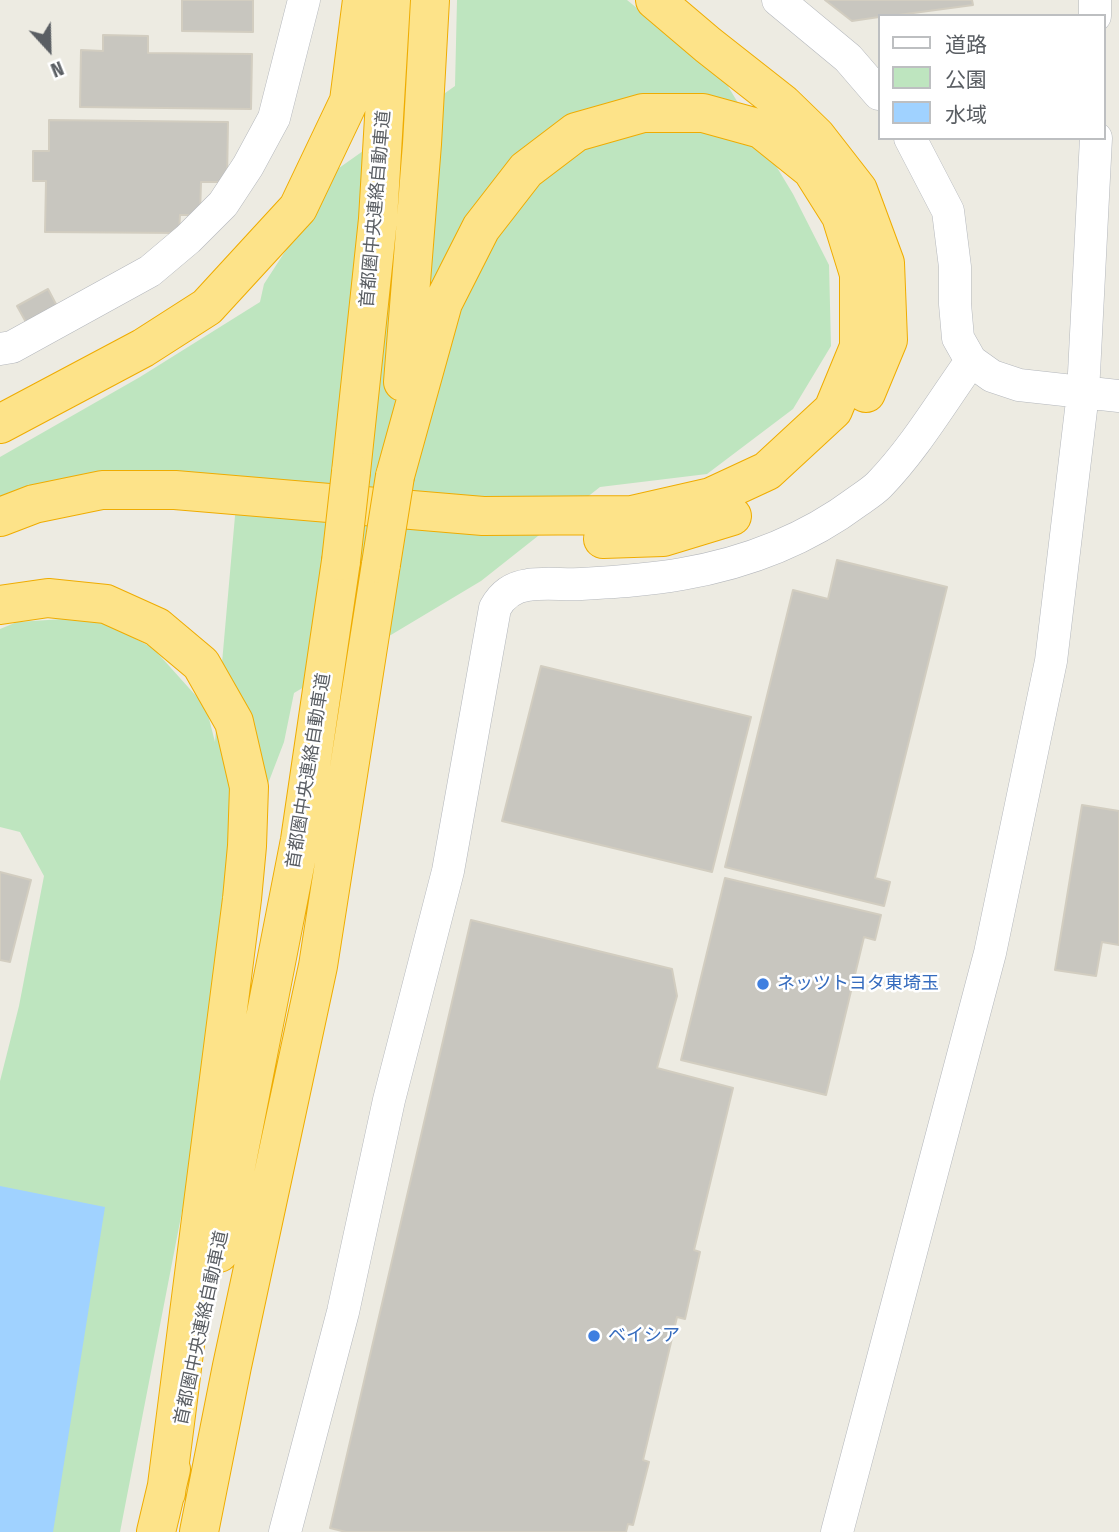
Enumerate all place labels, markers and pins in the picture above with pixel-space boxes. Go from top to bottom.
place label: ネッツトヨタ東埼玉 [777,973,939,995]
marker: ネッツトヨタ東埼玉 [755,976,771,992]
place label: ベイシア [608,1325,680,1347]
marker: ベイシア [586,1328,602,1344]

